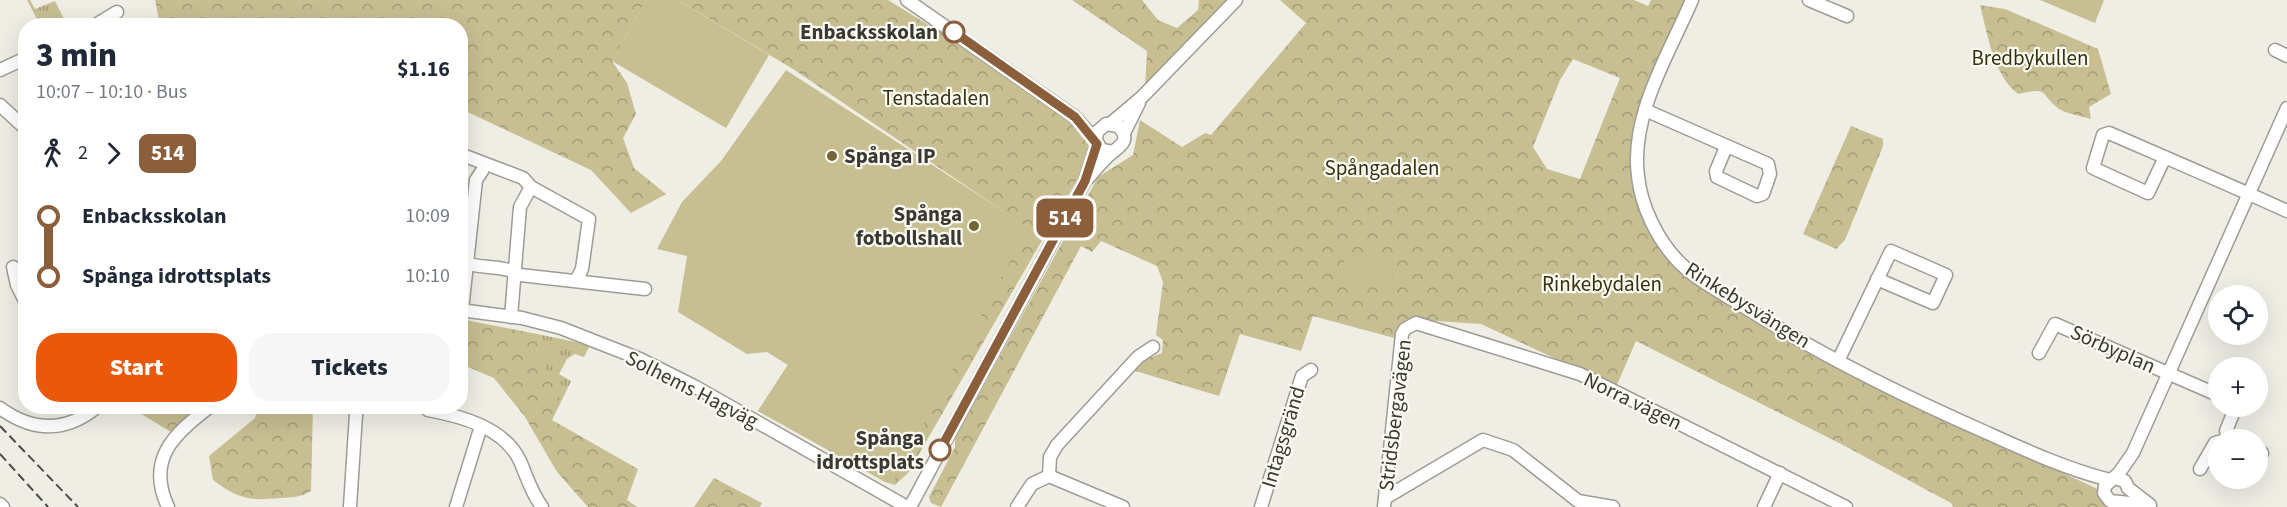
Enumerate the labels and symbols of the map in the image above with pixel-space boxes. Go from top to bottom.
place label: Enbacksskolan [800,17,938,47]
marker: Enbacksskolan [943,21,965,43]
park label: Bredbykullen [1972,43,2088,73]
park label: Tenstadalen [883,83,989,113]
place label: Spånga IP [844,141,935,171]
marker: Spånga IP [825,149,839,163]
park label: Spångadalen [1325,153,1439,183]
line badge: 514 [1030,198,1100,238]
place label: Spånga fotbollshall [856,199,962,253]
marker: Spånga fotbollshall [967,219,981,233]
street label: Rinkebysvängen [1679,254,1817,356]
park label: Rinkebydalen [1542,269,1662,299]
street label: Sörbyplan [2066,317,2160,381]
street label: Stridsbergavägen [1371,337,1419,493]
street label: Solhems Hagväg [620,343,764,436]
street label: Norra vägen [1579,364,1687,438]
street label: Intagsgränd [1253,383,1313,491]
place label: Spånga idrottsplats [816,423,924,477]
marker: Spånga idrottsplats [929,439,951,461]

